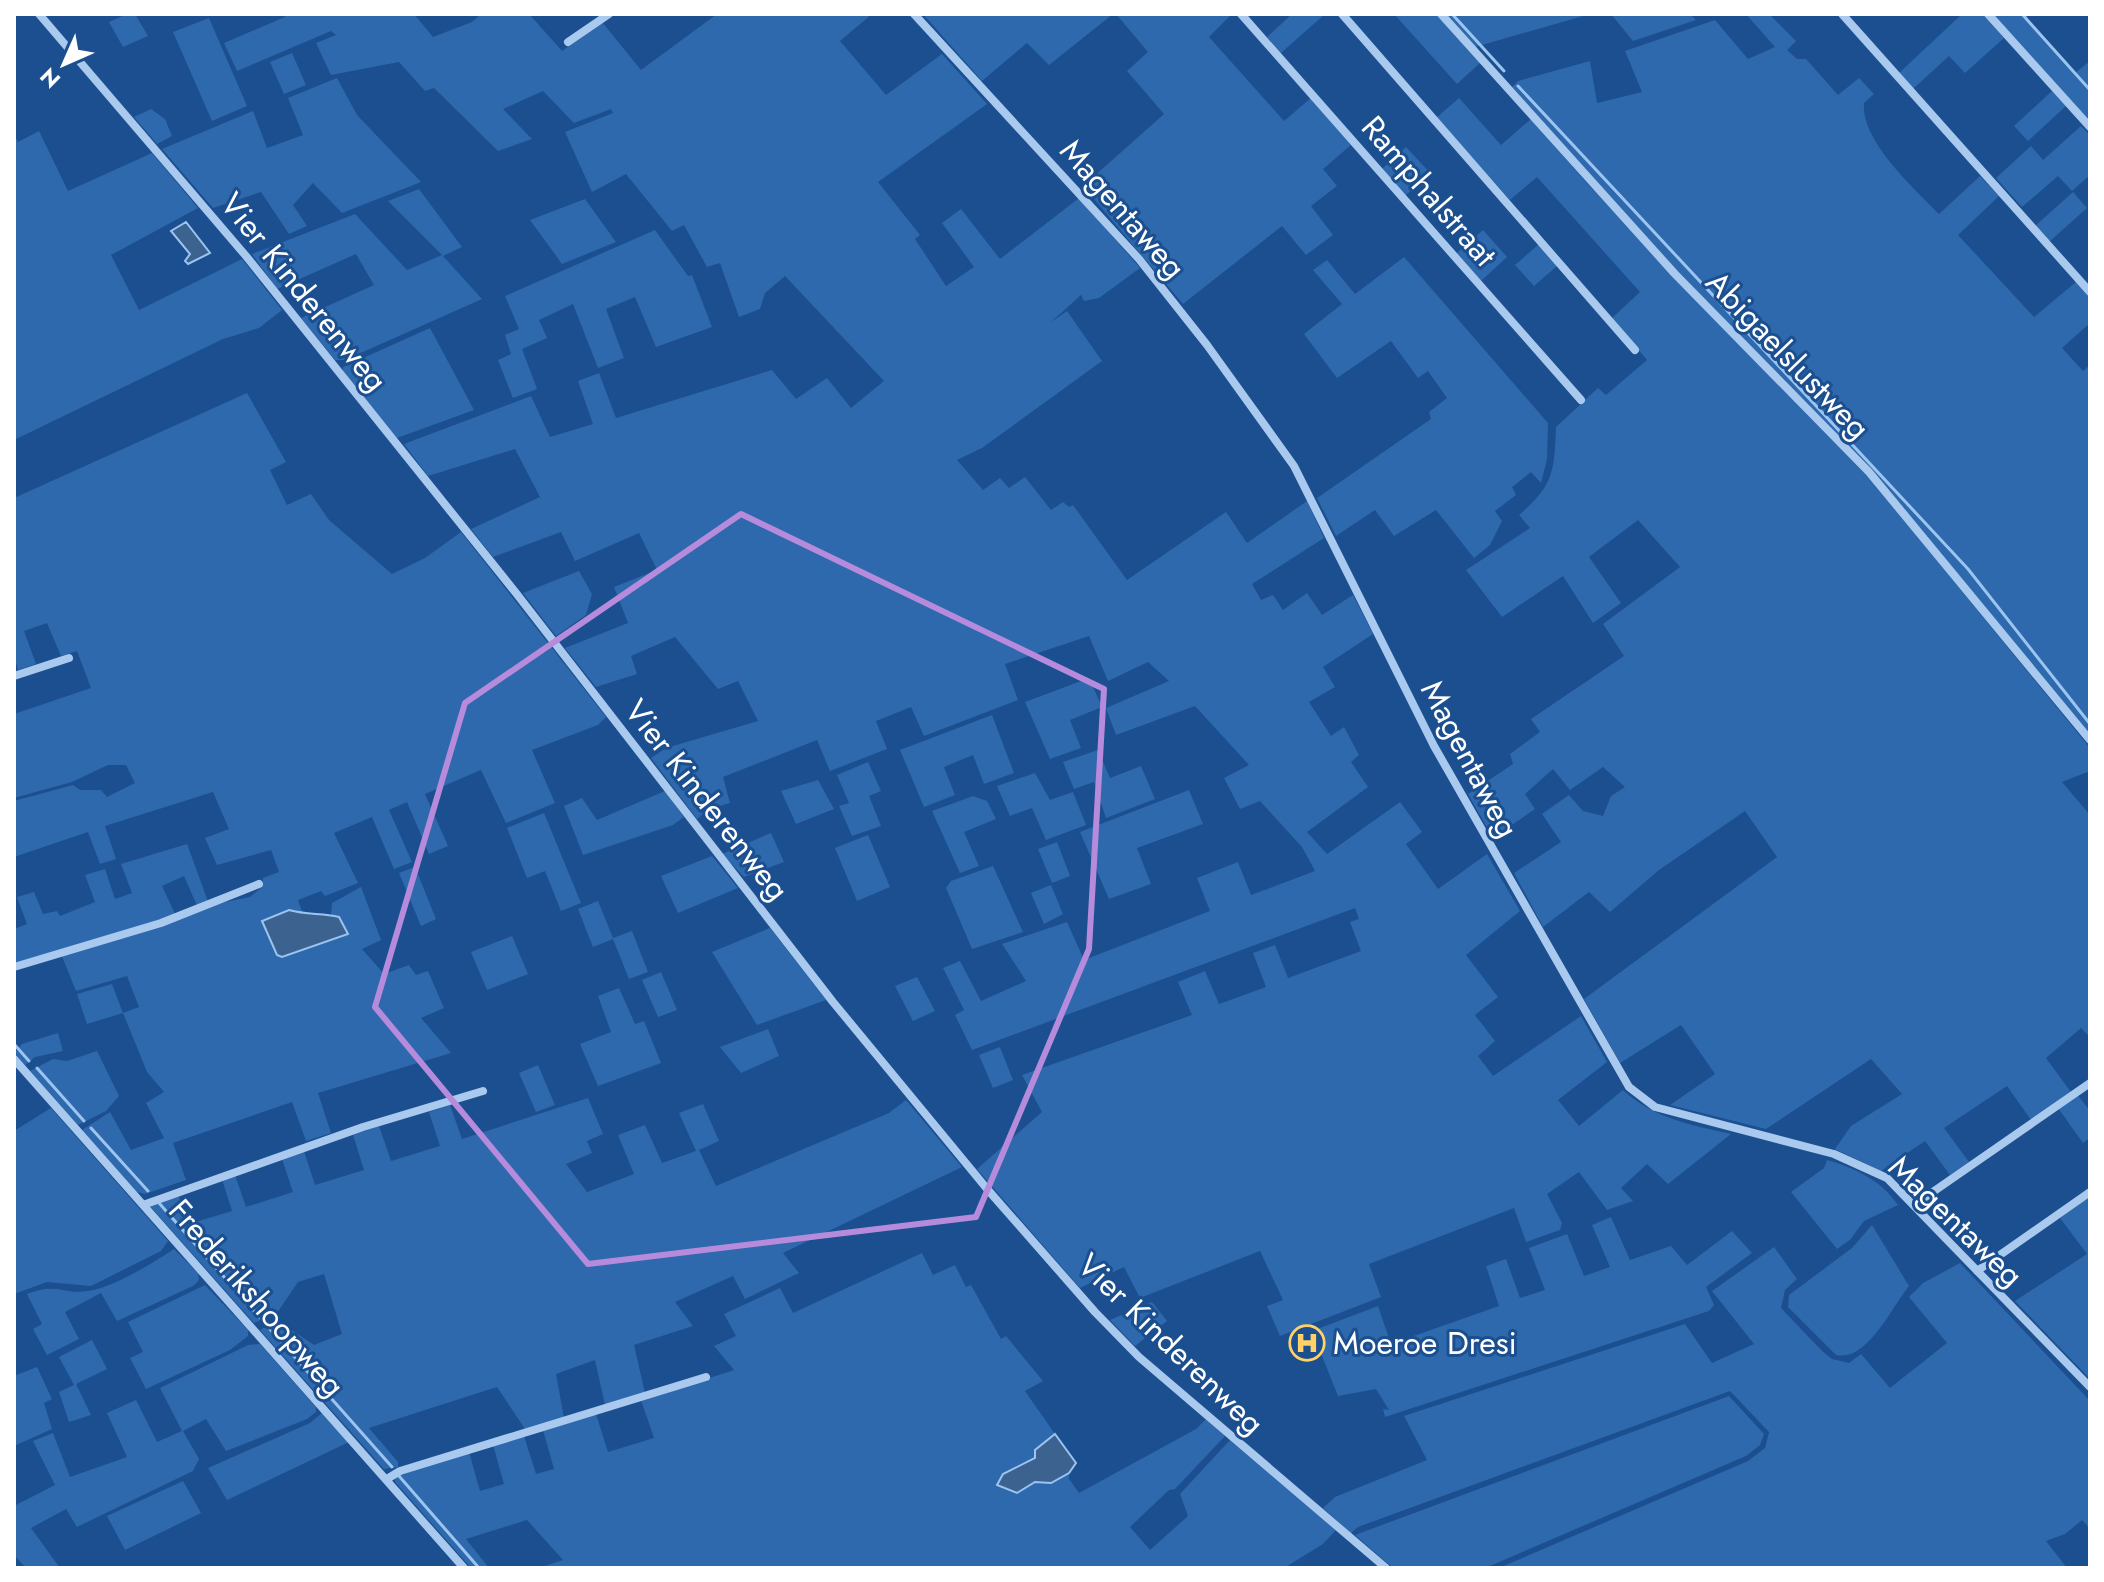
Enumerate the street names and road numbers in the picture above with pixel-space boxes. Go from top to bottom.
street label: Ramphalstraat [1351,106,1508,277]
street label: Magentaweg [1049,129,1197,289]
street label: Vier Kinderenweg [209,183,399,401]
street label: Abigaelslustweg [1695,260,1881,450]
street label: Magentaweg [1409,672,1531,846]
street label: Vier Kinderenweg [614,690,800,910]
street label: Magentaweg [1878,1145,2034,1297]
street label: Frederikshoopweg [158,1189,356,1407]
street label: Vier Kinderenweg [1067,1243,1275,1445]

